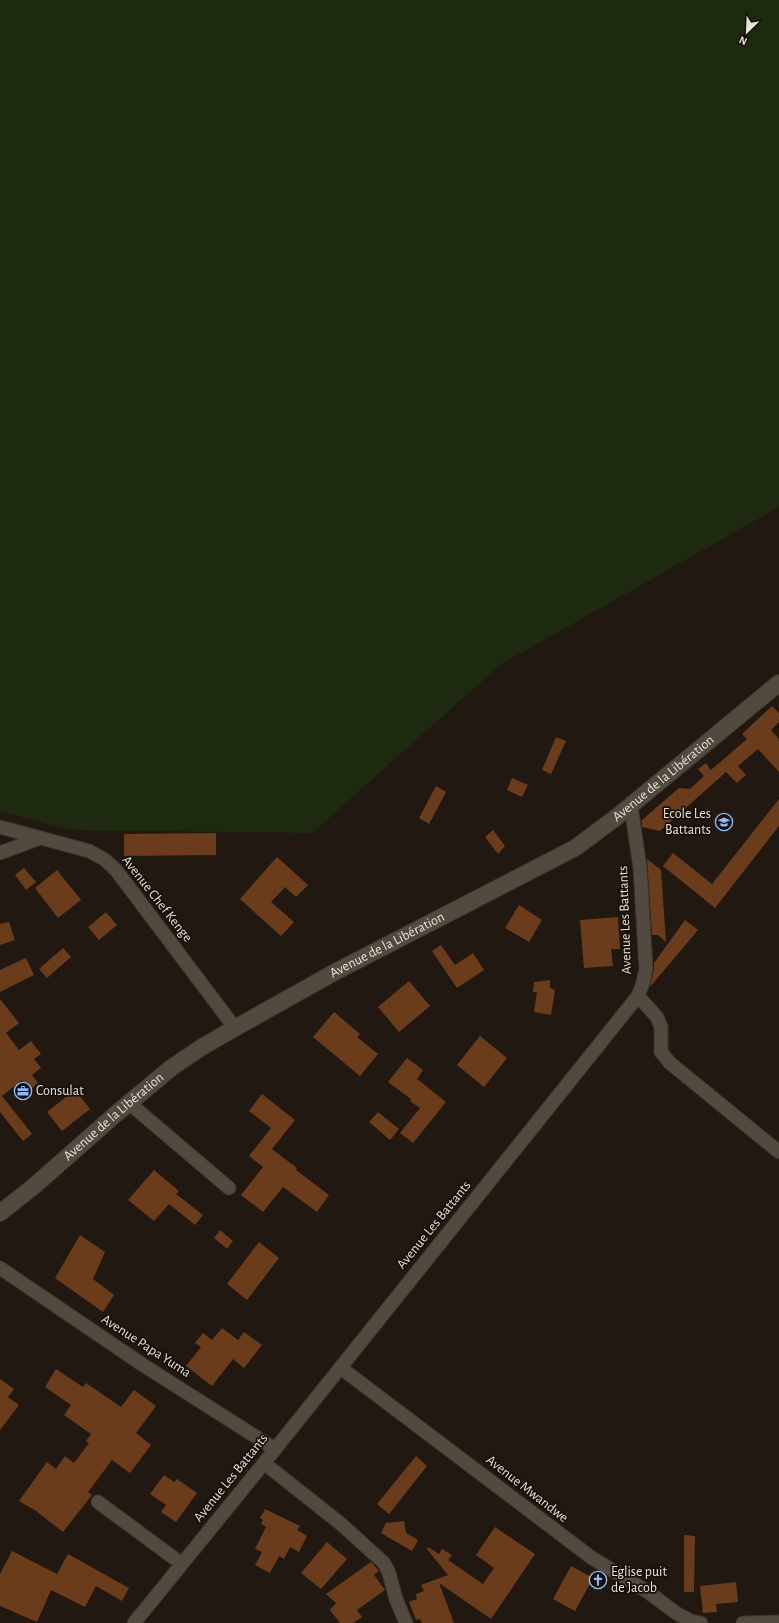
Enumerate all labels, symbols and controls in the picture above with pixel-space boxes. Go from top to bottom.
north arrow [727,12,767,52]
text: N [737,34,749,47]
street label: Avenue de la Libération [610,733,717,824]
place label: Ecole Les Battants [663,807,711,837]
school or university icon: Ecole Les Battants [714,812,734,832]
street label: Avenue Chef Kenge [119,853,195,945]
street label: Avenue Les Battants [616,865,634,975]
street label: Avenue de la Libération [327,910,447,981]
street label: Avenue de la Libération [61,1070,166,1164]
office icon: Consulat [13,1081,33,1101]
place label: Consulat [36,1084,84,1098]
street label: Avenue Les Battants [394,1178,474,1272]
street label: Avenue Papa Yuma [99,1312,194,1380]
street label: Avenue Les Battants [191,1431,271,1525]
street label: Avenue Mwandwe [483,1453,571,1525]
place label: Eglise puit de Jacob [611,1565,667,1595]
church icon: Eglise puit de Jacob [588,1570,608,1590]

